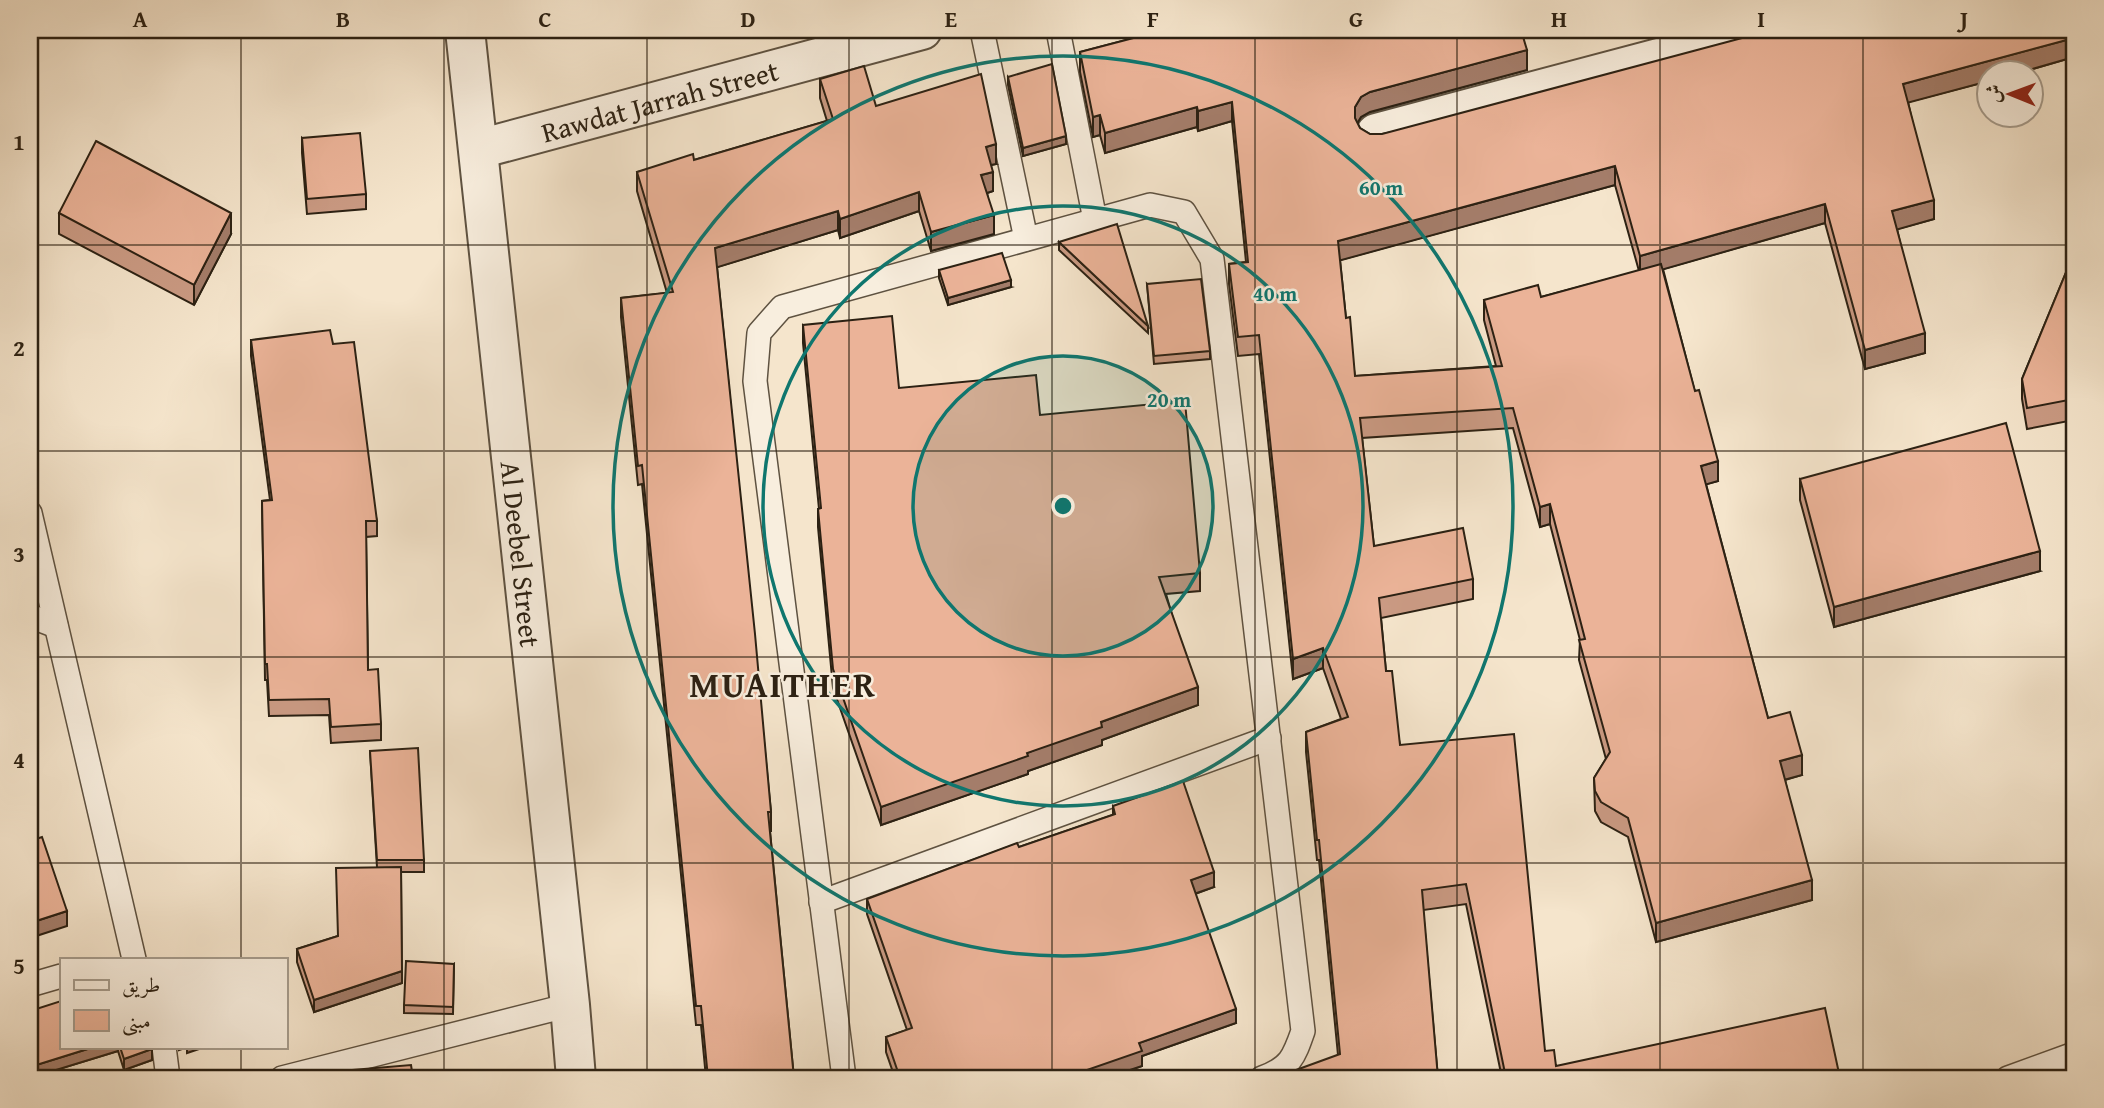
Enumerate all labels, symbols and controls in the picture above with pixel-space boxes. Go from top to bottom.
text: A [133,2,148,35]
text: B [336,2,350,35]
text: C [538,2,552,35]
text: D [741,2,756,35]
text: E [945,2,957,35]
text: F [1147,2,1159,35]
text: G [1349,2,1363,35]
text: H [1551,2,1567,35]
text: I [1757,2,1765,35]
text: J [1956,2,1968,35]
street label: Rawdat Jarrah Street [536,49,783,152]
north arrow [1974,60,2044,130]
text: ش [1979,84,2007,103]
text: 1 [13,125,25,158]
text: 60 m [1359,172,1403,203]
text: 40 m [1253,278,1297,309]
text: 2 [13,331,25,364]
text: 20 m [1147,384,1191,415]
street label: Al Deebel Street [491,459,552,649]
centre of rings [1051,494,1075,518]
text: 3 [13,537,25,570]
district label: MUAITHER [689,659,877,710]
text: 4 [13,743,25,776]
text: 5 [13,949,25,982]
legend [60,958,287,1048]
text: طريق [122,969,160,1000]
text: مبنى [122,1005,151,1036]

